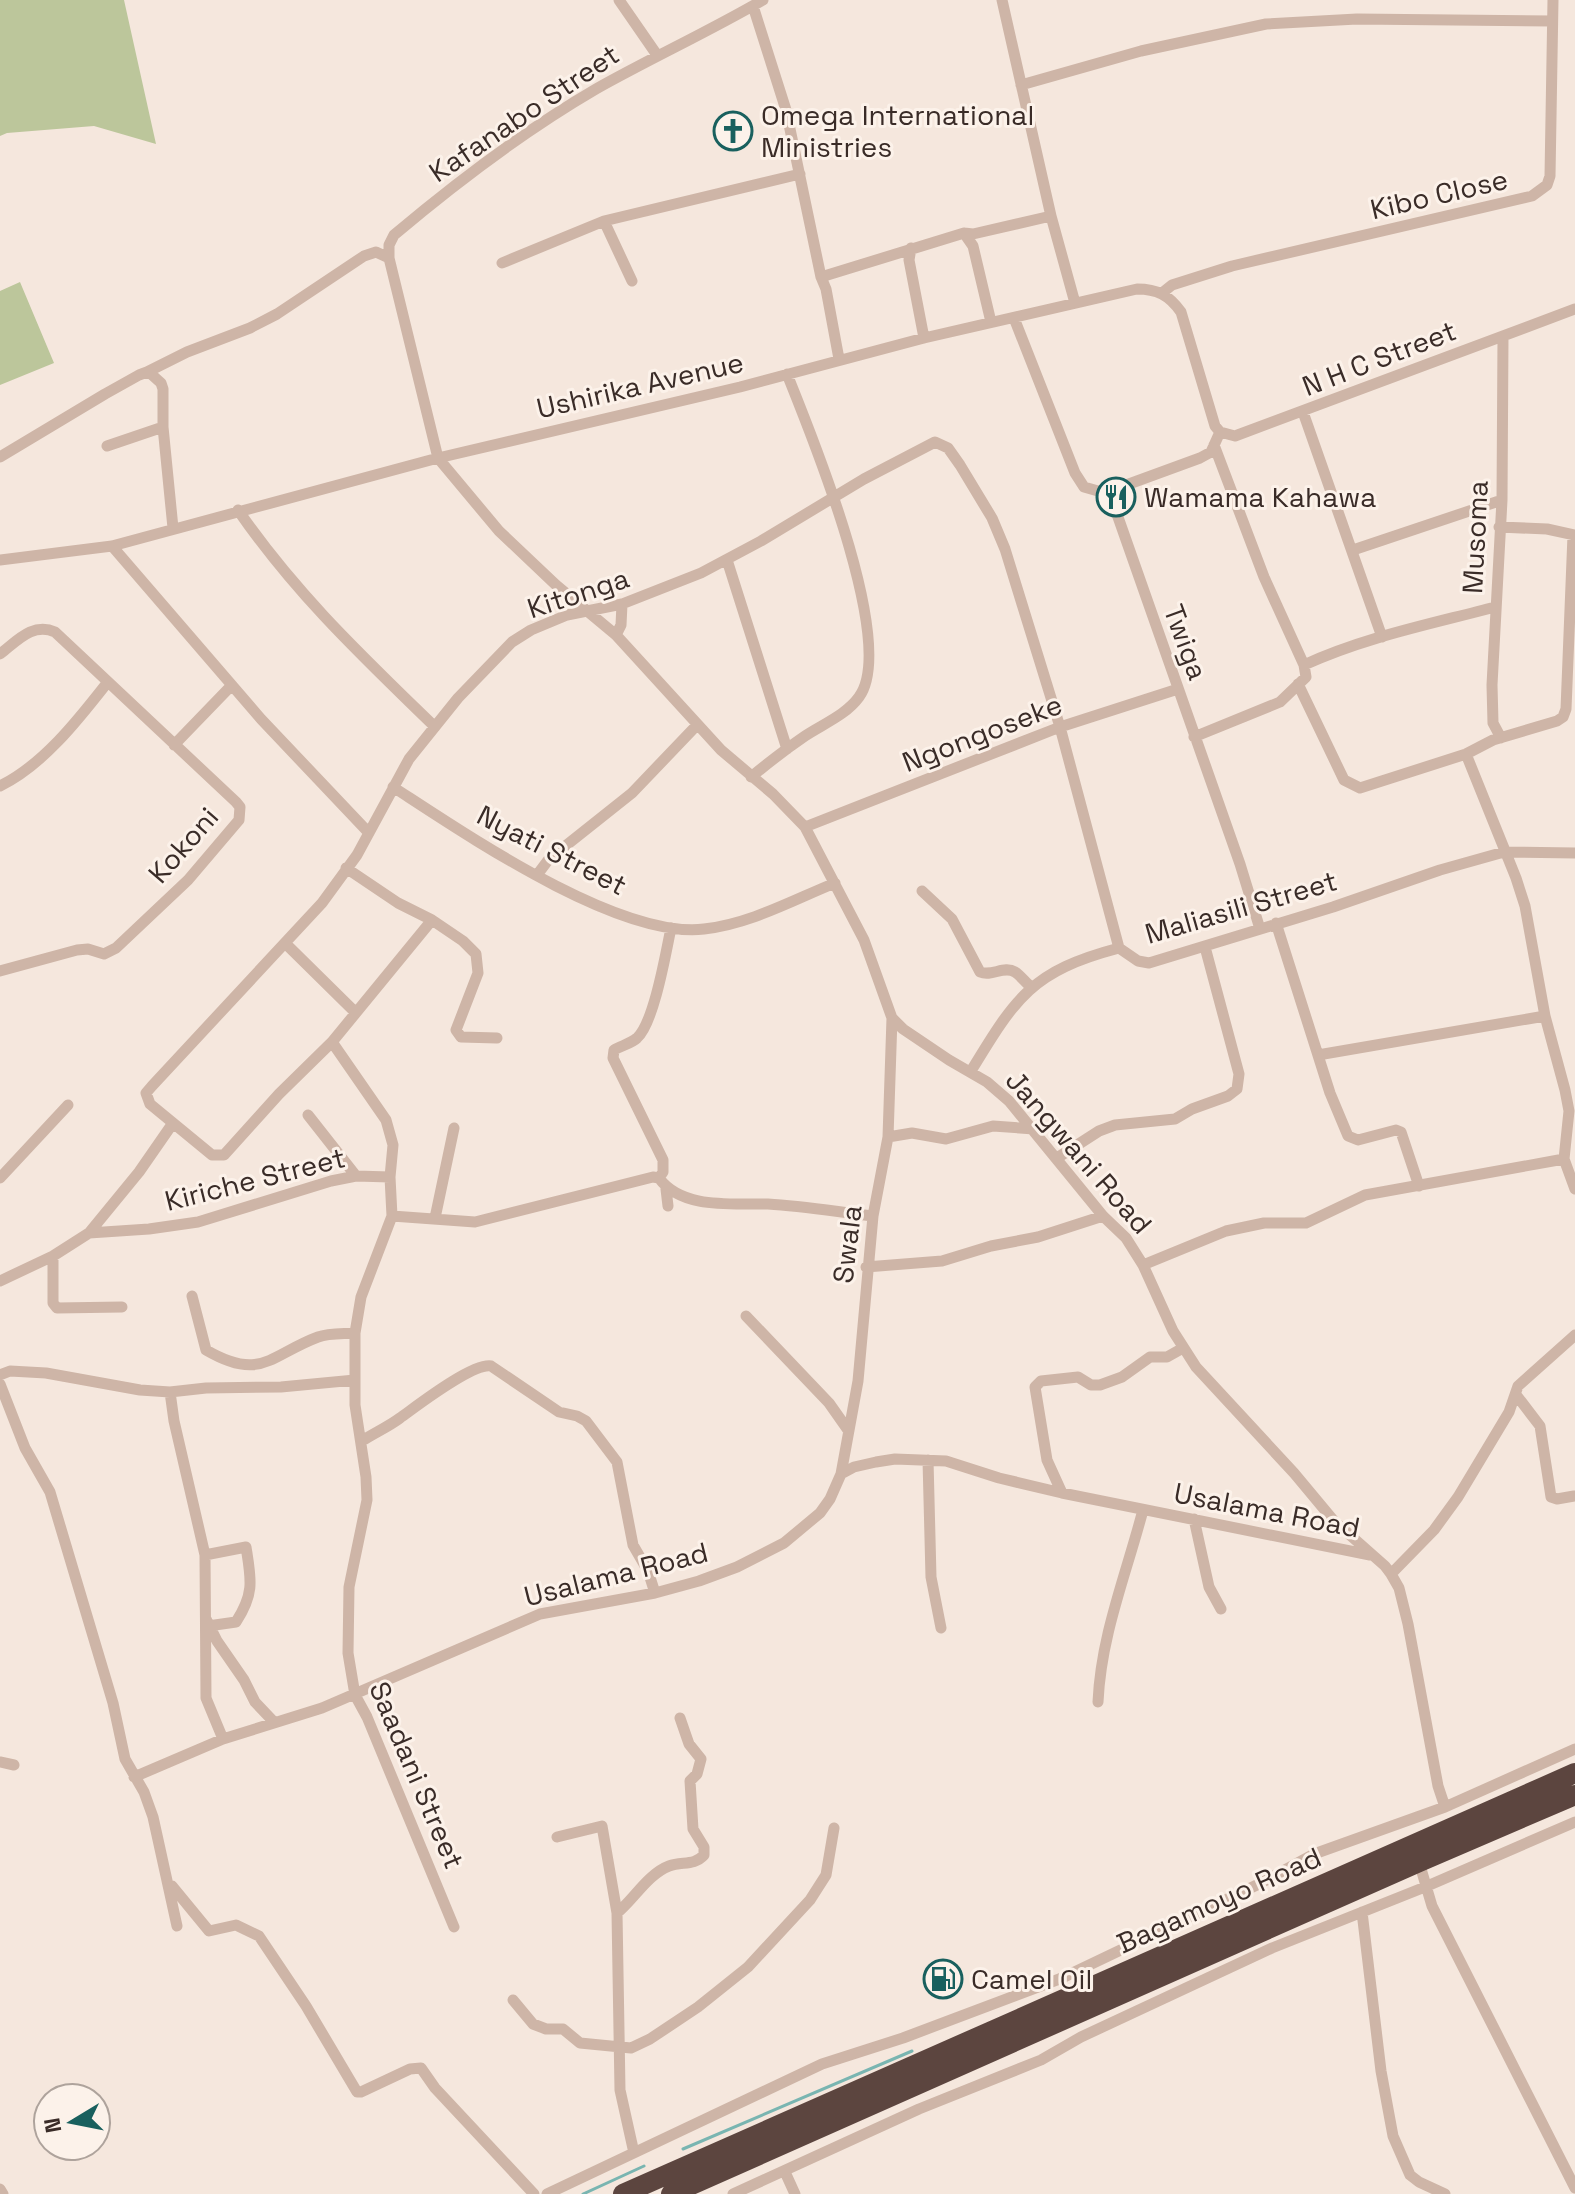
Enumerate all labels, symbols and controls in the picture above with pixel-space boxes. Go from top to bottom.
street label: Kafanabo Street [422,36,626,190]
place label: Omega International Ministries [761,97,1034,165]
church icon: Omega International Ministries [712,110,754,152]
street label: Kibo Close [1367,161,1511,227]
street label: N H C Street [1297,312,1461,404]
street label: Ushirika Avenue [533,344,747,426]
restaurant icon: Wamama Kahawa [1095,476,1137,518]
place label: Wamama Kahawa [1144,479,1376,515]
street label: Musoma [1454,479,1496,595]
street label: Kitonga [523,560,633,626]
street label: Twiga [1156,599,1216,685]
street label: Ngongoseke [897,686,1067,780]
street label: Nyati Street [471,797,633,903]
street label: Kokoni [140,799,226,891]
street label: Maliasili Street [1141,862,1341,952]
street label: Jangwani Road [998,1063,1160,1241]
street label: Kiriche Street [161,1139,349,1219]
street label: Swala [824,1203,870,1285]
street label: Usalama Road [1171,1474,1363,1546]
street label: Usalama Road [520,1534,712,1614]
street label: Saadani Street [361,1676,473,1874]
street label: Bagamoyo Road [1111,1839,1327,1961]
fuel station icon: Camel Oil [922,1958,964,2000]
place label: Camel Oil [971,1961,1092,1997]
north arrow [32,2082,112,2162]
text: N [37,2116,67,2135]

